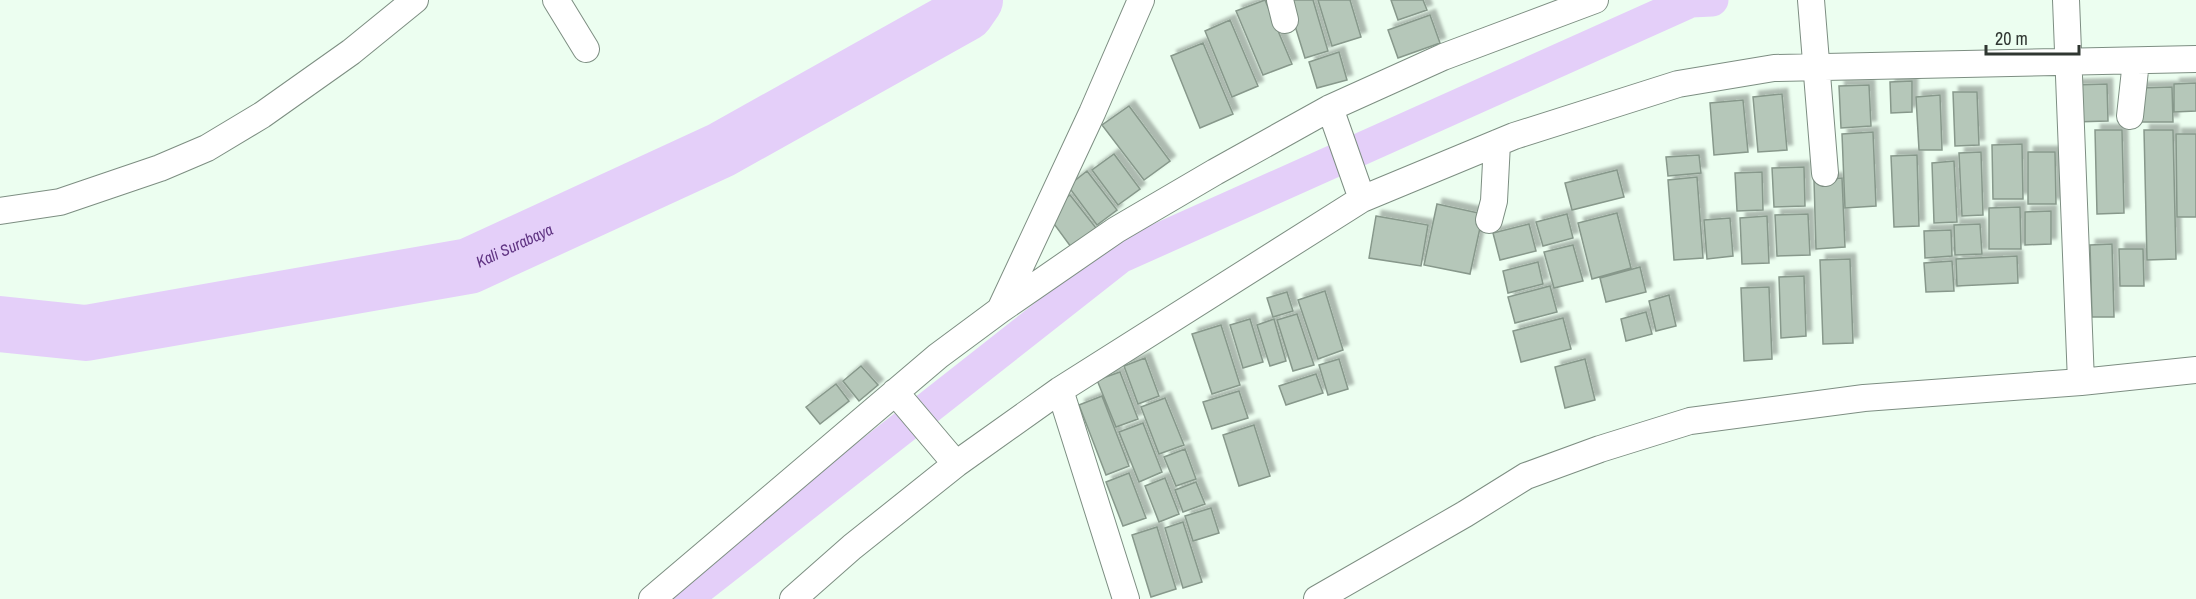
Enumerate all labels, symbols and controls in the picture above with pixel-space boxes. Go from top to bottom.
scale bar [1986,18,2079,56]
text: 20 m [1995,26,2028,51]
water label: Kali Surabaya [472,218,556,272]

